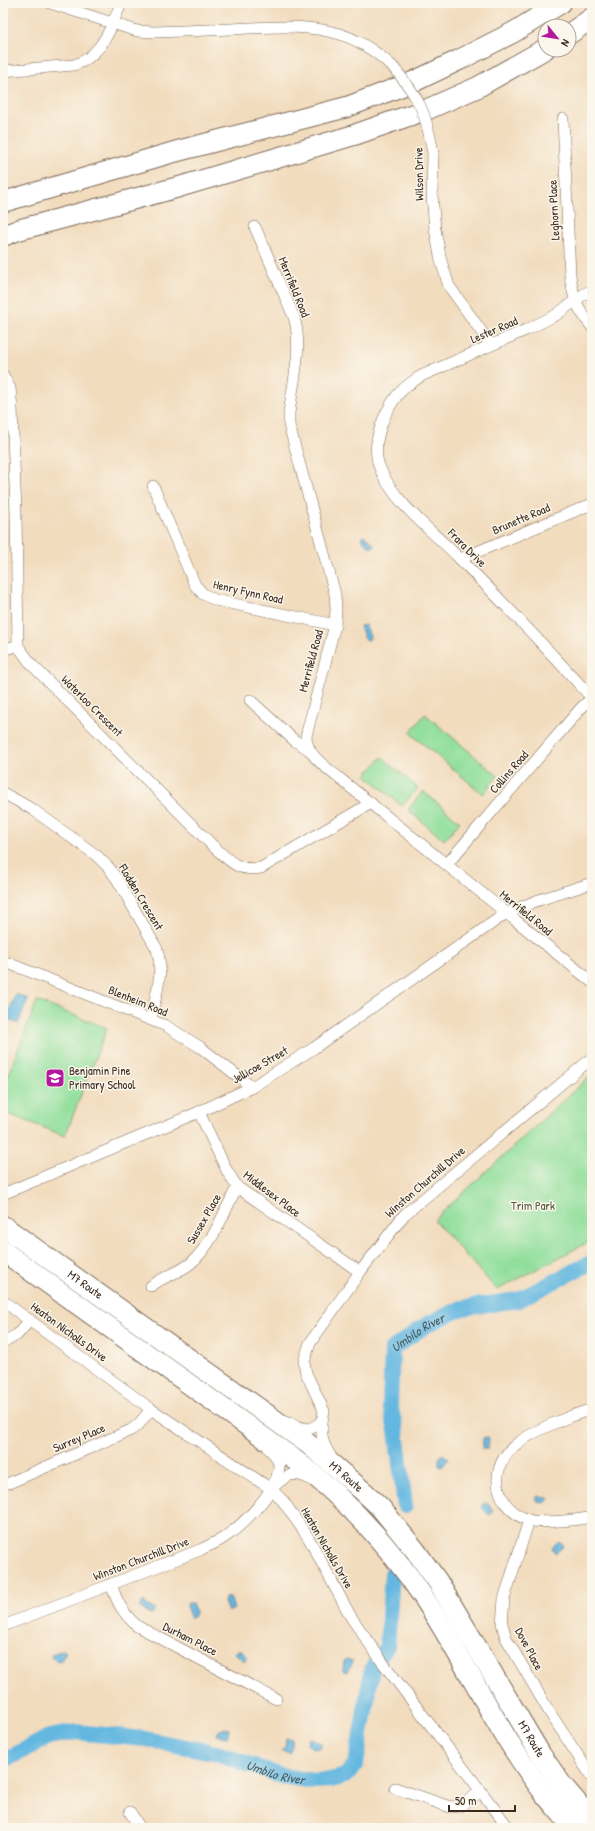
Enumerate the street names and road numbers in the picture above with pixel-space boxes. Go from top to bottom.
street label: Wilson Drive [410,147,427,201]
street label: Leghorn Place [543,179,564,241]
street label: Merrifield Road [275,254,314,320]
street label: Lester Road [468,312,520,347]
street label: Brunette Road [489,499,553,538]
street label: Frara Drive [443,524,491,571]
street label: Henry Fynn Road [212,575,285,608]
street label: Merrifield Road [294,628,327,694]
street label: Waterloo Crescent [58,671,128,741]
street label: Collins Road [485,746,532,797]
street label: Flodden Crescent [114,860,168,934]
street label: Merrifield Road [496,886,557,939]
street label: Blenheim Road [106,981,171,1020]
street label: Jellicoe Street [229,1041,292,1087]
street label: Winston Churchill Drive [381,1142,469,1221]
street label: Middlesex Place [240,1166,305,1221]
street label: Sussex Place [182,1190,225,1247]
street label: M7 Route [64,1266,107,1303]
street label: Heaton Nicholls Drive [27,1298,111,1365]
street label: Surrey Place [50,1419,108,1456]
street label: M7 Route [326,1457,367,1496]
street label: Heaton Nicholls Drive [297,1504,358,1592]
street label: Winston Churchill Drive [91,1532,191,1585]
street label: Durham Place [160,1618,221,1660]
street label: Dove Place [511,1624,548,1673]
street label: M7 Route [514,1717,549,1760]

